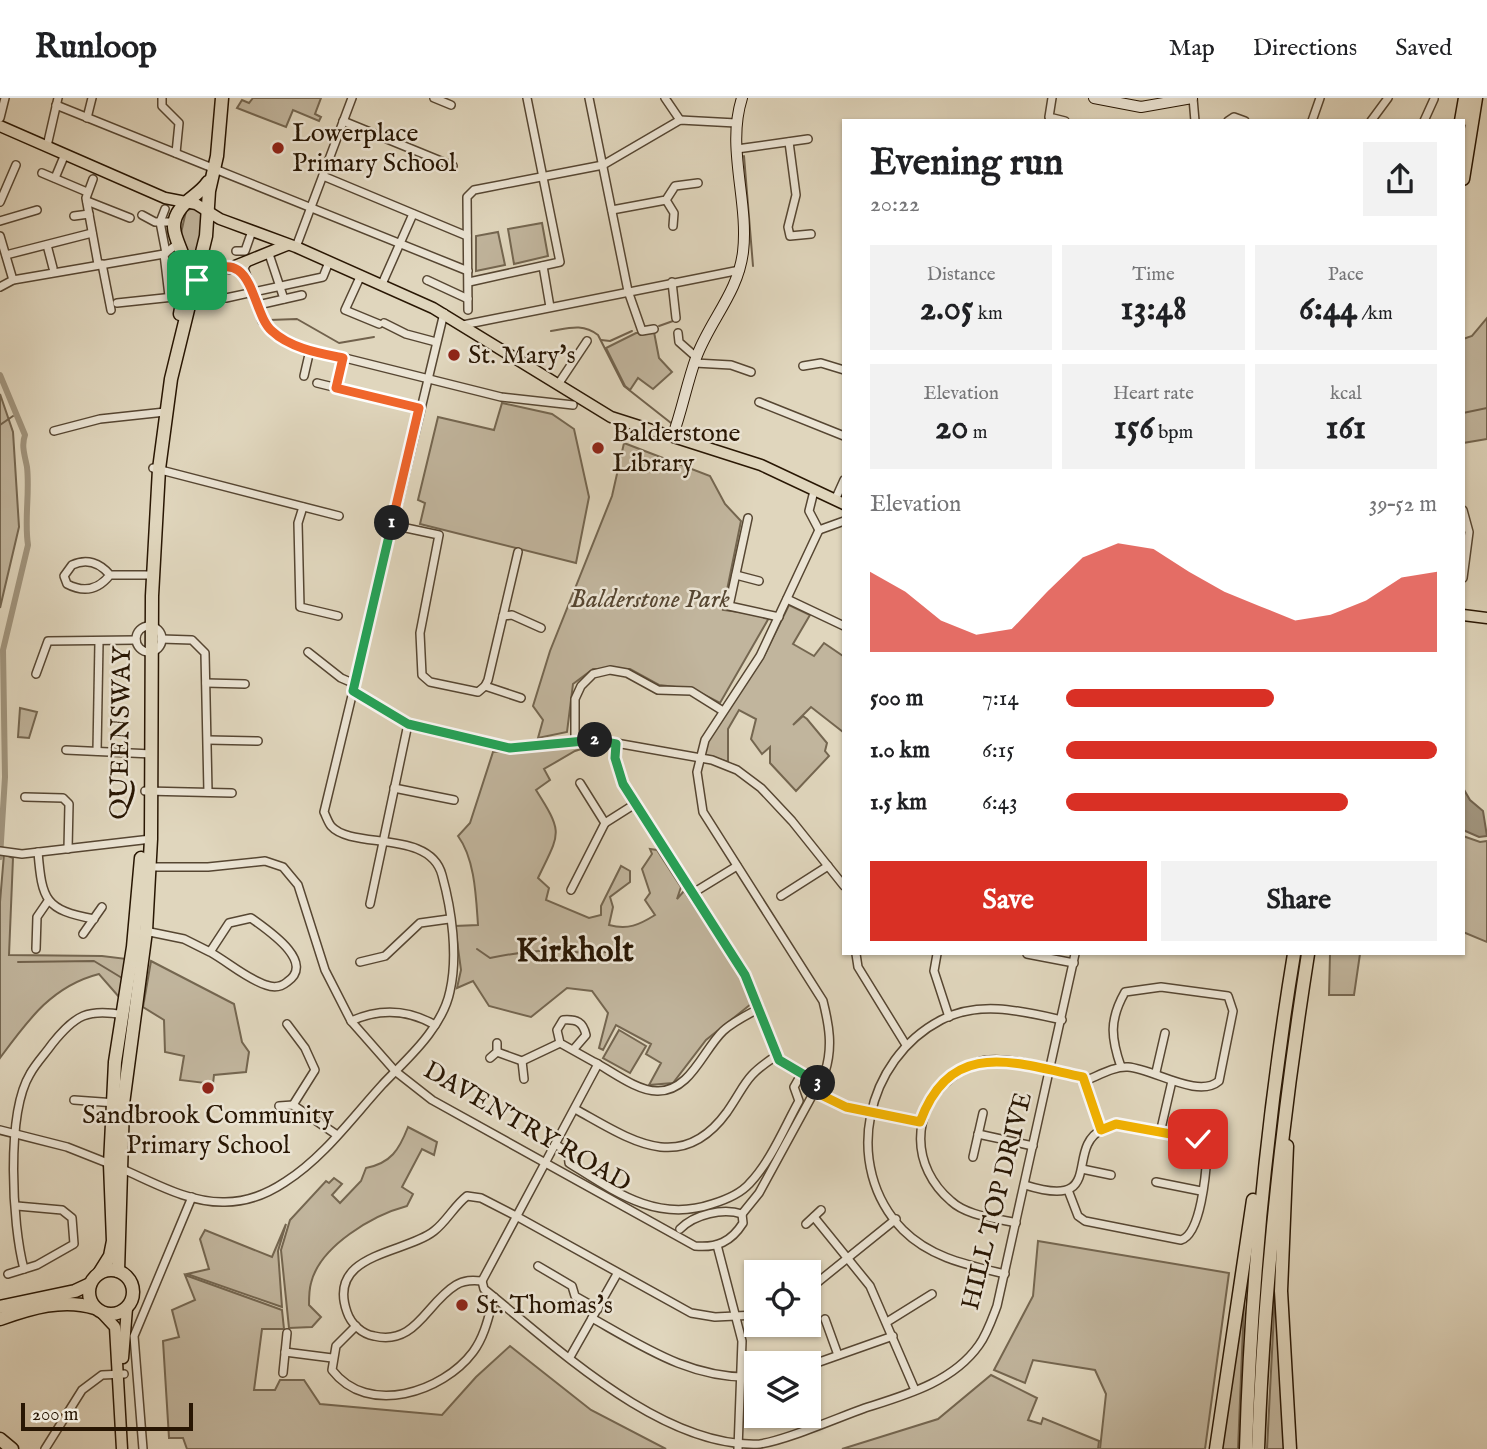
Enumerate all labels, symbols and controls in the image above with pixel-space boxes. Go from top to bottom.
text: Runloop [35,27,157,69]
text: Map [1169,33,1215,64]
text: Directions [1253,33,1357,64]
text: Saved [1395,33,1452,64]
place label: Lowerplace Primary School [292,117,457,180]
marker: Lowerplace Primary School [270,140,286,156]
text: Evening run [870,140,1064,188]
button: share [1363,142,1437,216]
text: 20:22 [870,190,920,219]
pin [167,250,227,310]
icon: arrive [178,261,216,299]
text: Distance [927,263,996,287]
text: Time [1132,263,1175,287]
text: Pace [1328,263,1364,287]
text: 2.05 [920,287,974,332]
text: 13:48 [1120,287,1187,332]
text: 6:44 [1299,287,1357,332]
text: km [974,302,1003,326]
text: /km [1357,302,1393,326]
place label: St. Mary's [468,339,576,372]
marker: St. Mary's [446,347,462,363]
text: Elevation [923,382,999,406]
text: Heart rate [1113,382,1194,406]
text: kcal [1330,382,1362,406]
text: 20 [935,406,969,451]
text: 156 [1114,406,1154,451]
text: 161 [1326,406,1366,451]
place label: Balderstone Library [612,417,741,480]
text: m [969,421,987,445]
text: bpm [1154,421,1193,445]
marker: Balderstone Library [590,440,606,456]
text: Elevation [870,490,961,519]
text: 39–52 m [1369,490,1437,519]
pin: 1 [374,506,410,540]
text: 1 [388,510,395,534]
park label: Balderstone Park [570,583,730,616]
street label: QUEENSWAY [103,645,139,820]
text: 500 m [870,684,924,713]
text: 7:14 [982,684,1019,713]
pin: 2 [578,722,612,758]
text: 2 [590,727,599,751]
text: 1.0 km [870,736,930,765]
text: 6:15 [982,736,1015,765]
text: 1.5 km [870,788,927,817]
text: 6:43 [982,788,1018,817]
button: Save [870,861,1147,941]
button: Share [1161,861,1437,941]
district label: Kirkholt [516,931,635,973]
street label: DAVENTRY ROAD [417,1054,637,1200]
pin: 3 [800,1066,836,1100]
text: 3 [814,1070,821,1094]
marker: Sandbrook Community Primary School [200,1080,216,1096]
street label: HILL TOP DRIVE [954,1089,1040,1313]
place label: Sandbrook Community Primary School [82,1099,334,1162]
pin [1168,1109,1228,1169]
icon: check [1179,1120,1217,1158]
map controls [744,1260,821,1428]
button: locate [744,1260,821,1337]
place label: St. Thomas's [476,1289,613,1322]
marker: St. Thomas's [454,1297,470,1313]
button: layers [744,1351,821,1428]
scale bar [21,1400,192,1432]
text: 200 m [32,1403,78,1427]

